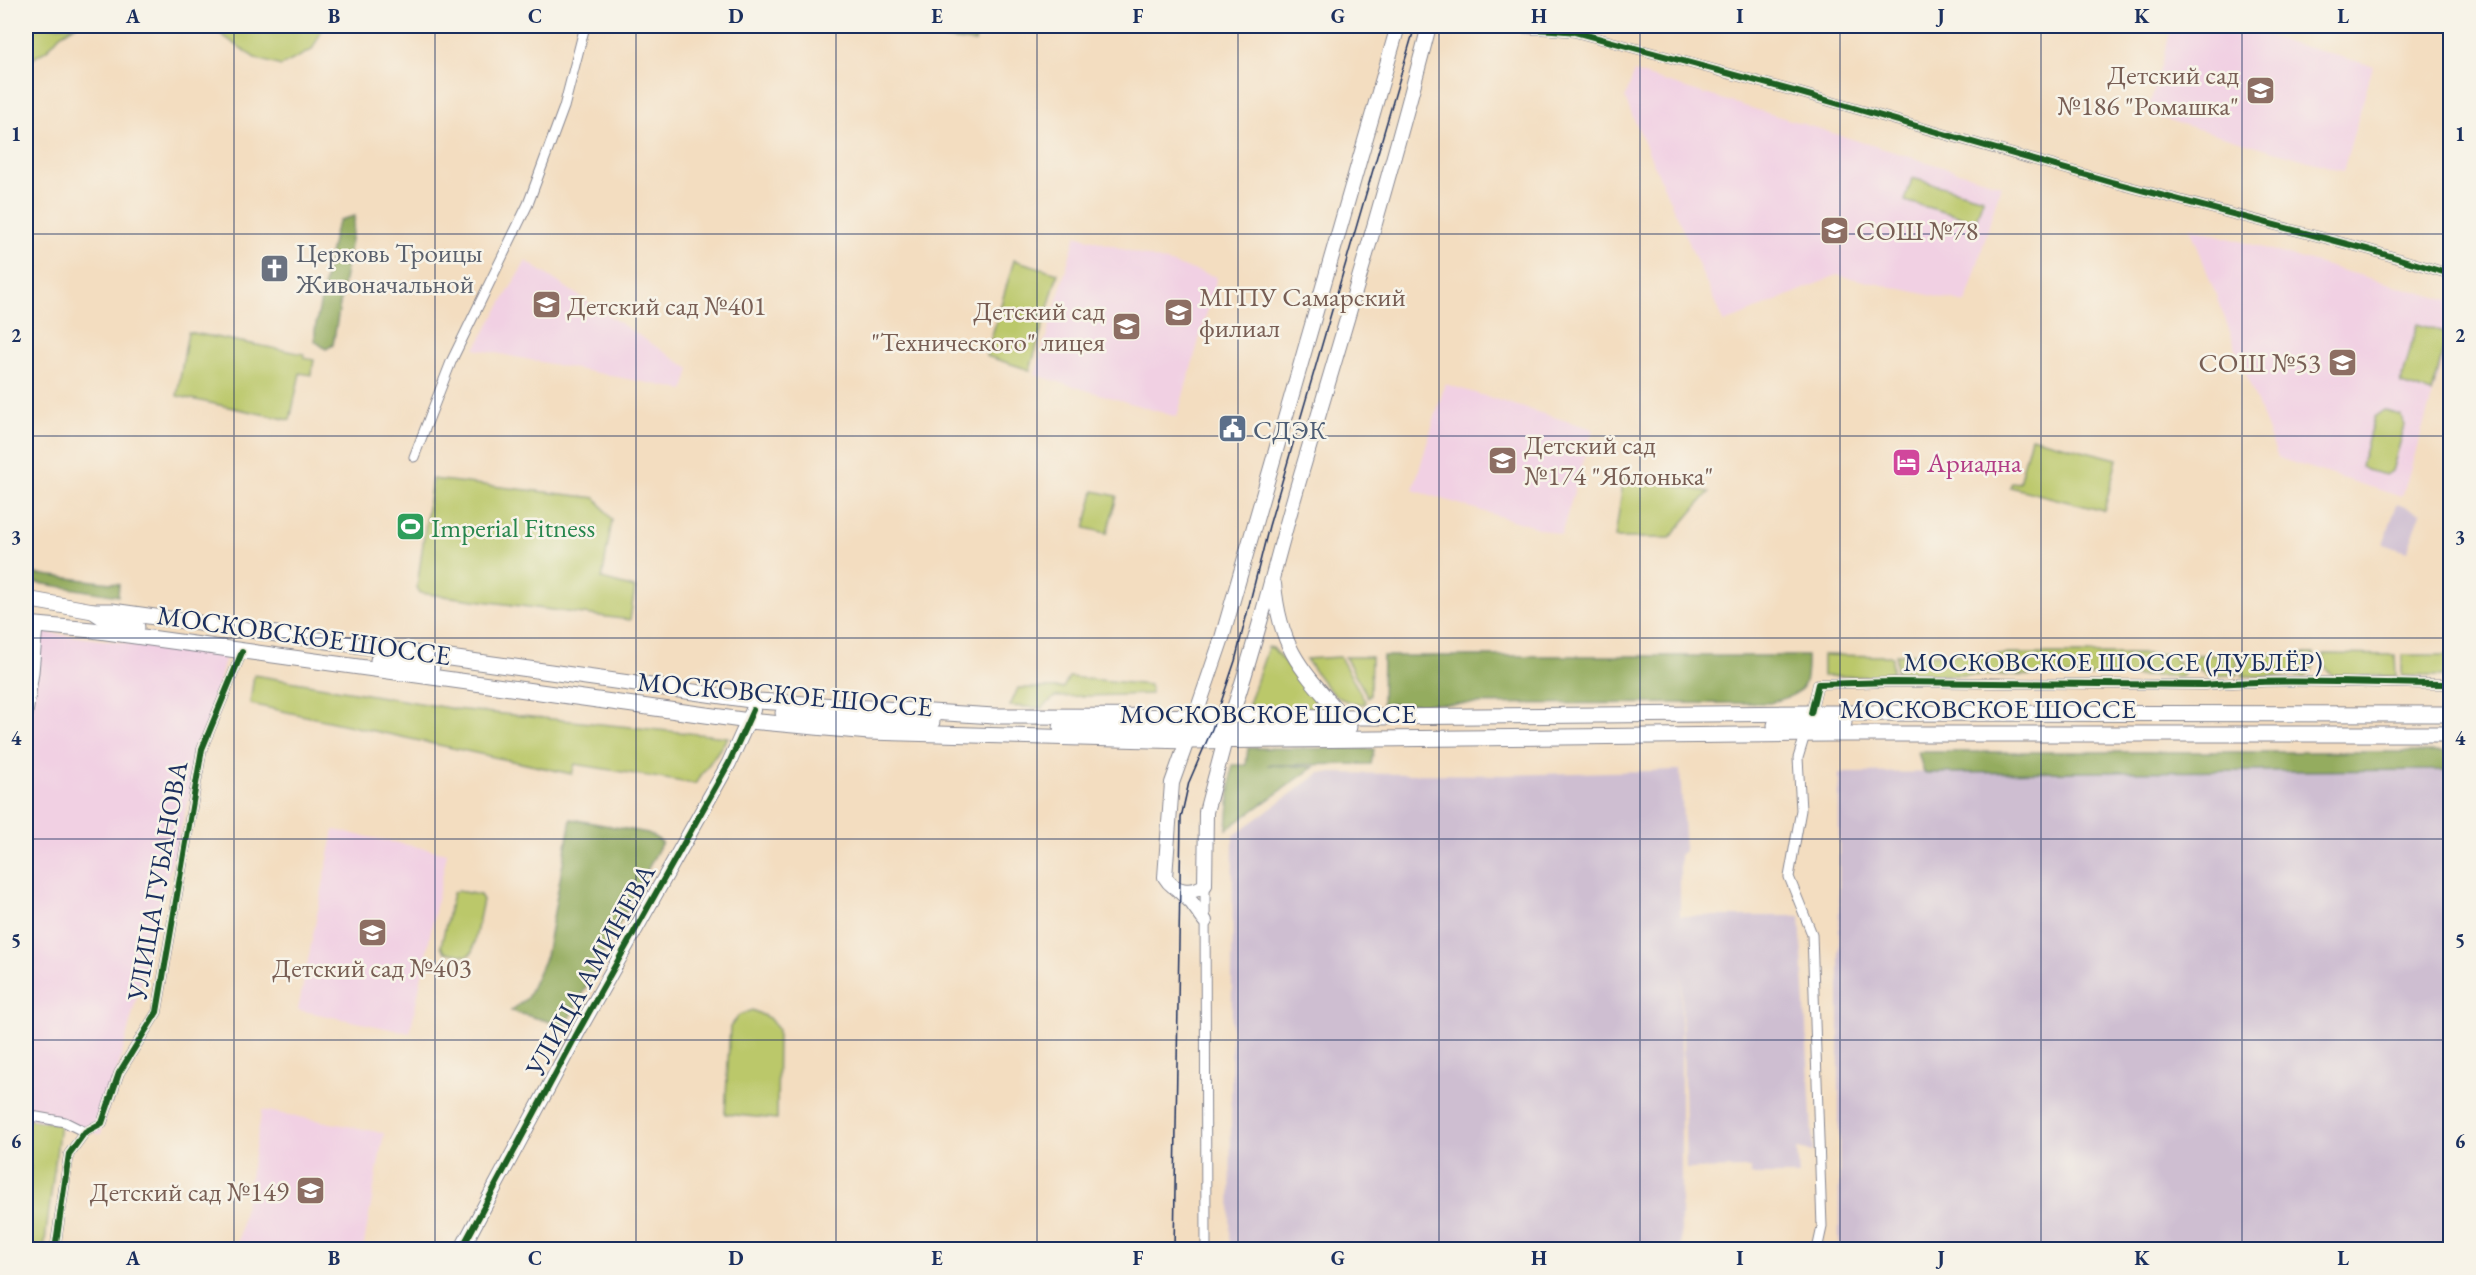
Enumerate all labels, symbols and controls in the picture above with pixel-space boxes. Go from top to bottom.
text: A [125,3,141,29]
text: B [328,3,340,29]
text: C [528,3,542,29]
text: D [728,3,744,29]
text: E [931,3,943,29]
text: F [1133,3,1144,29]
text: G [1331,3,1345,29]
text: H [1531,3,1547,29]
text: I [1736,3,1744,29]
text: J [1935,3,1945,29]
text: K [2134,3,2150,29]
text: L [2337,3,2349,29]
place label: Детский сад №186 "Ромашка" [2057,57,2239,123]
school or university icon: Детский сад №186 "Ромашка" [2244,74,2276,106]
text: 1 [11,121,21,147]
text: 1 [2455,121,2465,147]
place label: СОШ №78 [1856,213,1978,248]
school or university icon: СОШ №78 [1819,214,1851,246]
place label: Церковь Троицы Живоначальной [295,235,482,301]
church icon: Церковь Троицы Живоначальной [259,252,291,284]
place label: МГПУ Самарский филиал [1199,279,1406,345]
place label: Детский сад №401 [567,288,766,323]
school or university icon: Детский сад №401 [530,289,562,321]
place label: Детский сад "Технического" лицея [871,293,1105,359]
school or university icon: МГПУ Самарский филиал [1162,296,1194,328]
school or university icon: Детский сад "Технического" лицея [1110,310,1142,342]
text: 2 [11,322,22,348]
text: 2 [2455,322,2466,348]
place label: СОШ №53 [2199,345,2321,380]
school or university icon: СОШ №53 [2326,346,2358,378]
place label: СДЭК [1253,412,1327,447]
public building icon: СДЭК [1216,413,1248,445]
place label: Детский сад №174 "Яблонька" [1524,427,1714,493]
school or university icon: Детский сад №174 "Яблонька" [1487,444,1519,476]
place label: Ариадна [1926,445,2022,480]
hotel icon: Ариадна [1890,446,1922,478]
place label: Imperial Fitness [431,510,595,545]
sports icon: Imperial Fitness [394,511,426,543]
text: 3 [11,524,21,550]
text: 3 [2455,524,2465,550]
street label: МОСКОВСКОЕ ШОССЕ [155,597,453,673]
street label: МОСКОВСКОЕ ШОССЕ (ДУБЛЁР) [1903,644,2323,679]
street label: МОСКОВСКОЕ ШОССЕ [636,664,934,724]
street label: МОСКОВСКОЕ ШОССЕ [1840,691,2136,726]
street label: МОСКОВСКОЕ ШОССЕ [1120,696,1416,731]
text: 4 [11,725,22,751]
text: 4 [2455,725,2466,751]
street label: УЛИЦА ГУБАНОВА [118,758,195,1005]
street label: УЛИЦА АМИНЕВА [517,857,663,1083]
school or university icon: Детский сад №403 [356,916,388,948]
text: 5 [11,927,21,953]
text: 5 [2455,927,2465,953]
place label: Детский сад №403 [272,950,472,985]
text: 6 [11,1128,22,1154]
text: 6 [2455,1128,2466,1154]
place label: Детский сад №149 [90,1174,289,1209]
school or university icon: Детский сад №149 [294,1175,326,1207]
text: A [125,1245,141,1271]
text: B [328,1245,340,1271]
text: C [528,1245,542,1271]
text: D [728,1245,744,1271]
text: E [931,1245,943,1271]
text: F [1133,1245,1144,1271]
text: G [1331,1245,1345,1271]
text: H [1531,1245,1547,1271]
text: I [1736,1245,1744,1271]
text: J [1935,1245,1945,1271]
text: K [2134,1245,2150,1271]
text: L [2337,1245,2349,1271]

